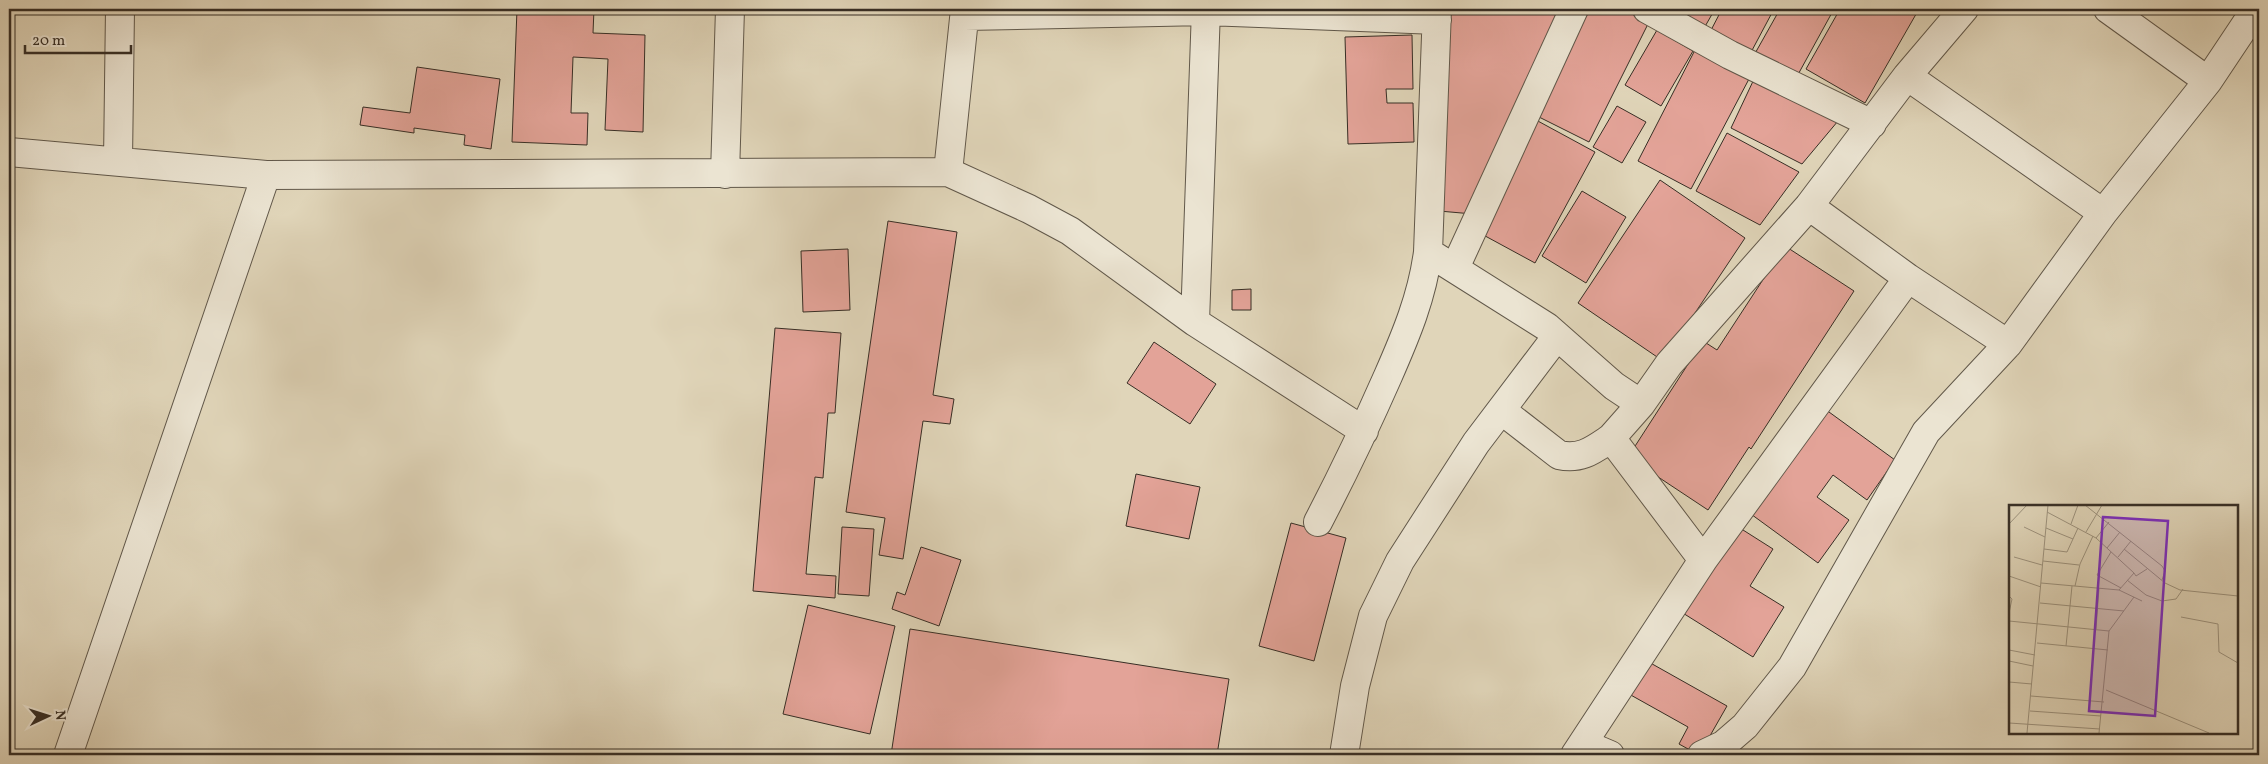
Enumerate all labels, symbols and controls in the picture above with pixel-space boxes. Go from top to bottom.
scale bar [25,22,131,54]
text: 20 m [32,31,65,52]
inset map [2009,505,2238,734]
north arrow [22,692,72,742]
text: N [50,709,69,721]

